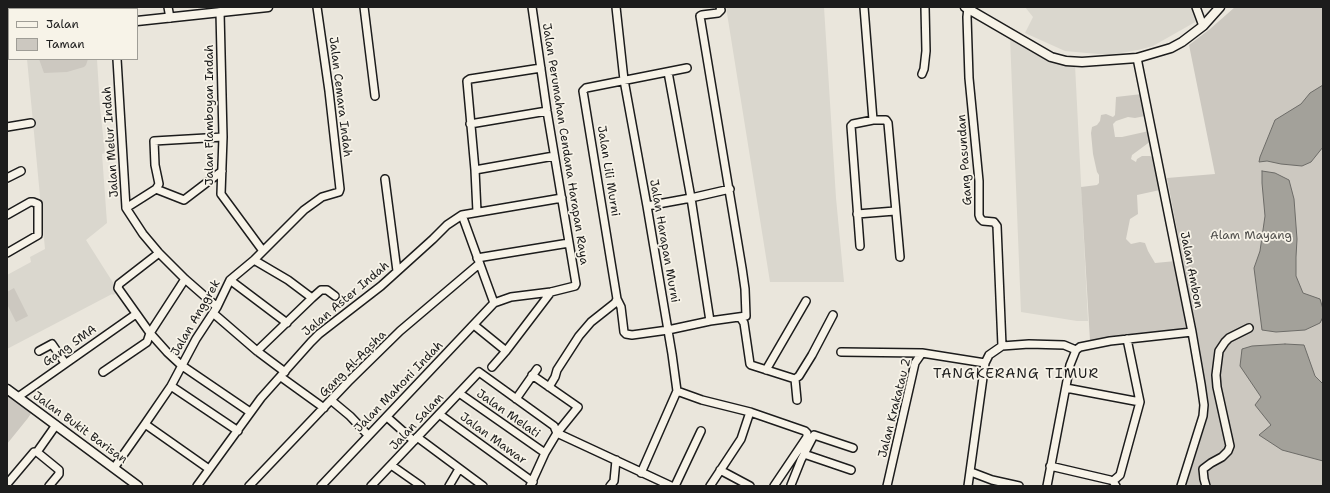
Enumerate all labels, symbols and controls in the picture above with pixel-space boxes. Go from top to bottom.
legend [8,8,138,60]
text: Jalan [46,16,79,32]
street label: Jalan Perumahan Cendana Harapan Raya [539,22,591,266]
text: Taman [46,36,85,52]
street label: Jalan Cemara Indah [325,36,355,158]
street label: Jalan Flamboyan Indah [203,44,217,186]
street label: Jalan Melur Indah [100,86,122,198]
street label: Gang Pasundan [955,114,975,206]
street label: Jalan Lili Murni [594,125,622,217]
street label: Jalan Harapan Murni [646,178,682,304]
park label: Alam Mayang [1210,229,1292,243]
street label: Jalan Ambon [1177,231,1205,309]
street label: Jalan Aster Indah [300,259,392,339]
street label: Jalan Anggrek [168,277,224,359]
street label: Gang SMA [40,322,100,370]
street label: Gang Al-Aqsha [317,328,389,400]
street label: Jalan Mahoni Indah [352,338,446,436]
street label: Jalan Krakatau 2 [876,357,914,459]
district label: TANGKERANG TIMUR [933,366,1099,382]
street label: Jalan Melati [473,387,543,441]
street label: Jalan Bukit Barisan [30,389,130,467]
street label: Jalan Salam [387,391,447,453]
street label: Jalan Mawar [457,410,529,468]

